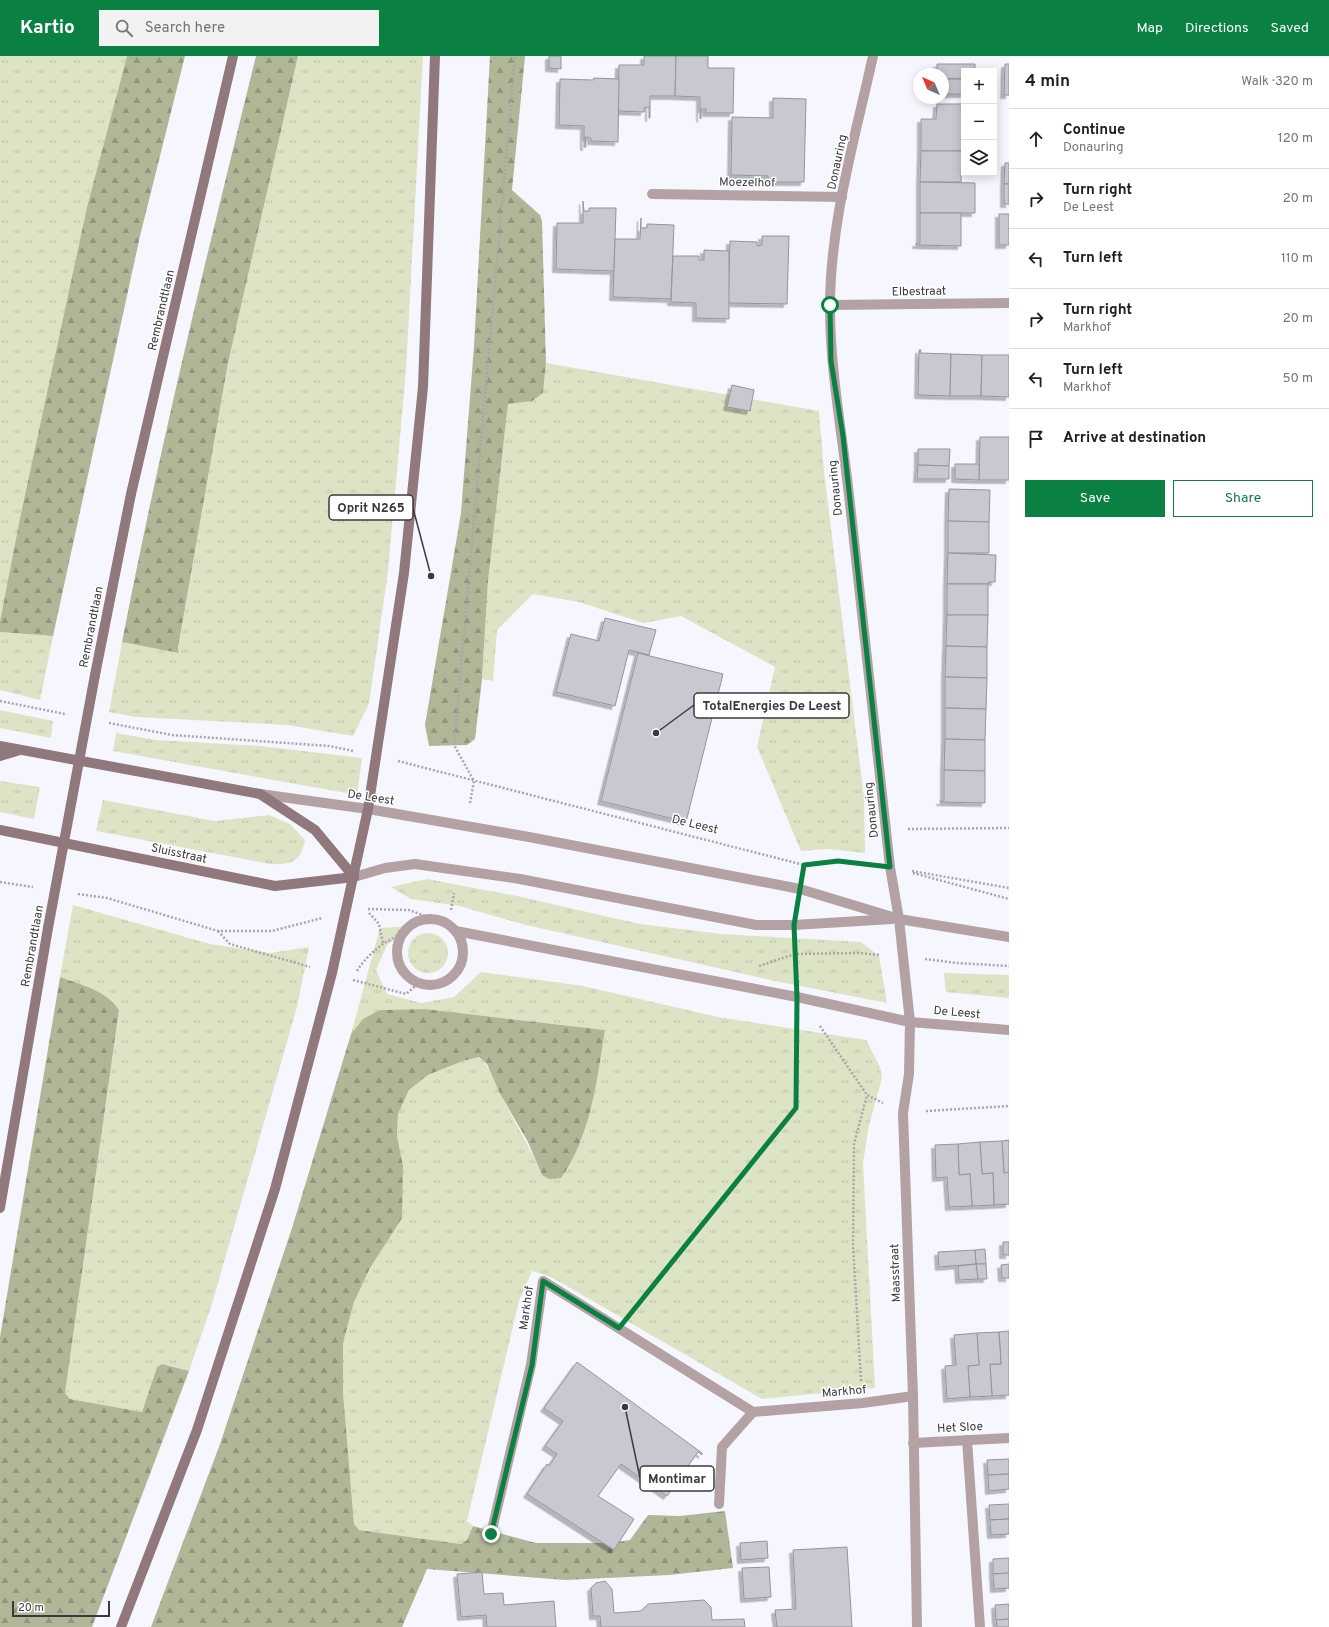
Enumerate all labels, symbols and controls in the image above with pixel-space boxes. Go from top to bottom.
search box [99,10,379,46]
text: Kartio [20,16,75,40]
icon: search [113,17,135,39]
text: Search here [145,19,225,38]
text: Map [1137,20,1163,37]
text: Directions [1185,20,1249,37]
text: Saved [1271,20,1309,37]
north arrow [913,68,949,104]
map controls [961,68,997,176]
button: + [961,68,997,104]
text: 4 min [1025,71,1070,93]
text: Walk · 320 m [1241,74,1313,90]
button: − [961,104,997,140]
text: Continue [1063,121,1125,140]
icon: ahead [1025,128,1047,150]
text: 120 m [1278,131,1313,147]
street label: Donauring [824,133,852,191]
button: layers [961,140,997,176]
text: Donauring [1063,140,1124,156]
street label: Moezelhof [719,175,775,191]
text: Turn right [1063,181,1132,200]
icon: right [1025,188,1047,210]
text: 20 m [1283,191,1313,207]
text: De Leest [1063,200,1114,216]
icon: left [1025,248,1047,270]
text: Turn left [1063,249,1123,268]
text: 110 m [1281,251,1313,267]
street label: Rembrandtlaan [145,268,179,352]
street label: Elbestraat [892,284,946,300]
route start [821,296,839,314]
text: Turn right [1063,301,1132,320]
icon: right [1025,308,1047,330]
text: 20 m [1283,311,1313,327]
text: Markhof [1063,320,1111,336]
text: Turn left [1063,361,1123,380]
icon: left [1025,368,1047,390]
text: 50 m [1283,371,1313,387]
text: Markhof [1063,380,1111,396]
icon: arrive [1025,428,1047,450]
text: Arrive at destination [1063,429,1206,448]
street label: Donauring [825,459,847,517]
button: Save [1025,480,1165,517]
button: Share [1173,480,1313,517]
callout: Oprit N265 [329,495,413,520]
text: Oprit N265 [337,501,405,517]
street label: Rembrandtlaan [76,585,108,669]
callout: TotalEnergies De Leest [694,693,849,718]
text: TotalEnergies De Leest [703,699,841,715]
street label: Donauring [861,781,883,839]
street label: De Leest [346,786,395,810]
street label: De Leest [670,812,720,838]
street label: Sluisstraat [149,840,208,868]
street label: Rembrandtlaan [18,904,48,988]
street label: De Leest [933,1003,981,1023]
street label: Maasstraat [887,1243,905,1303]
street label: Markhof [516,1285,538,1331]
street label: Markhof [821,1382,867,1402]
street label: Het Sloe [937,1419,983,1437]
callout: Montimar [640,1466,714,1491]
text: Montimar [648,1472,707,1488]
route end [482,1525,500,1543]
scale bar [12,1599,110,1618]
text: 20 m [18,1601,44,1615]

